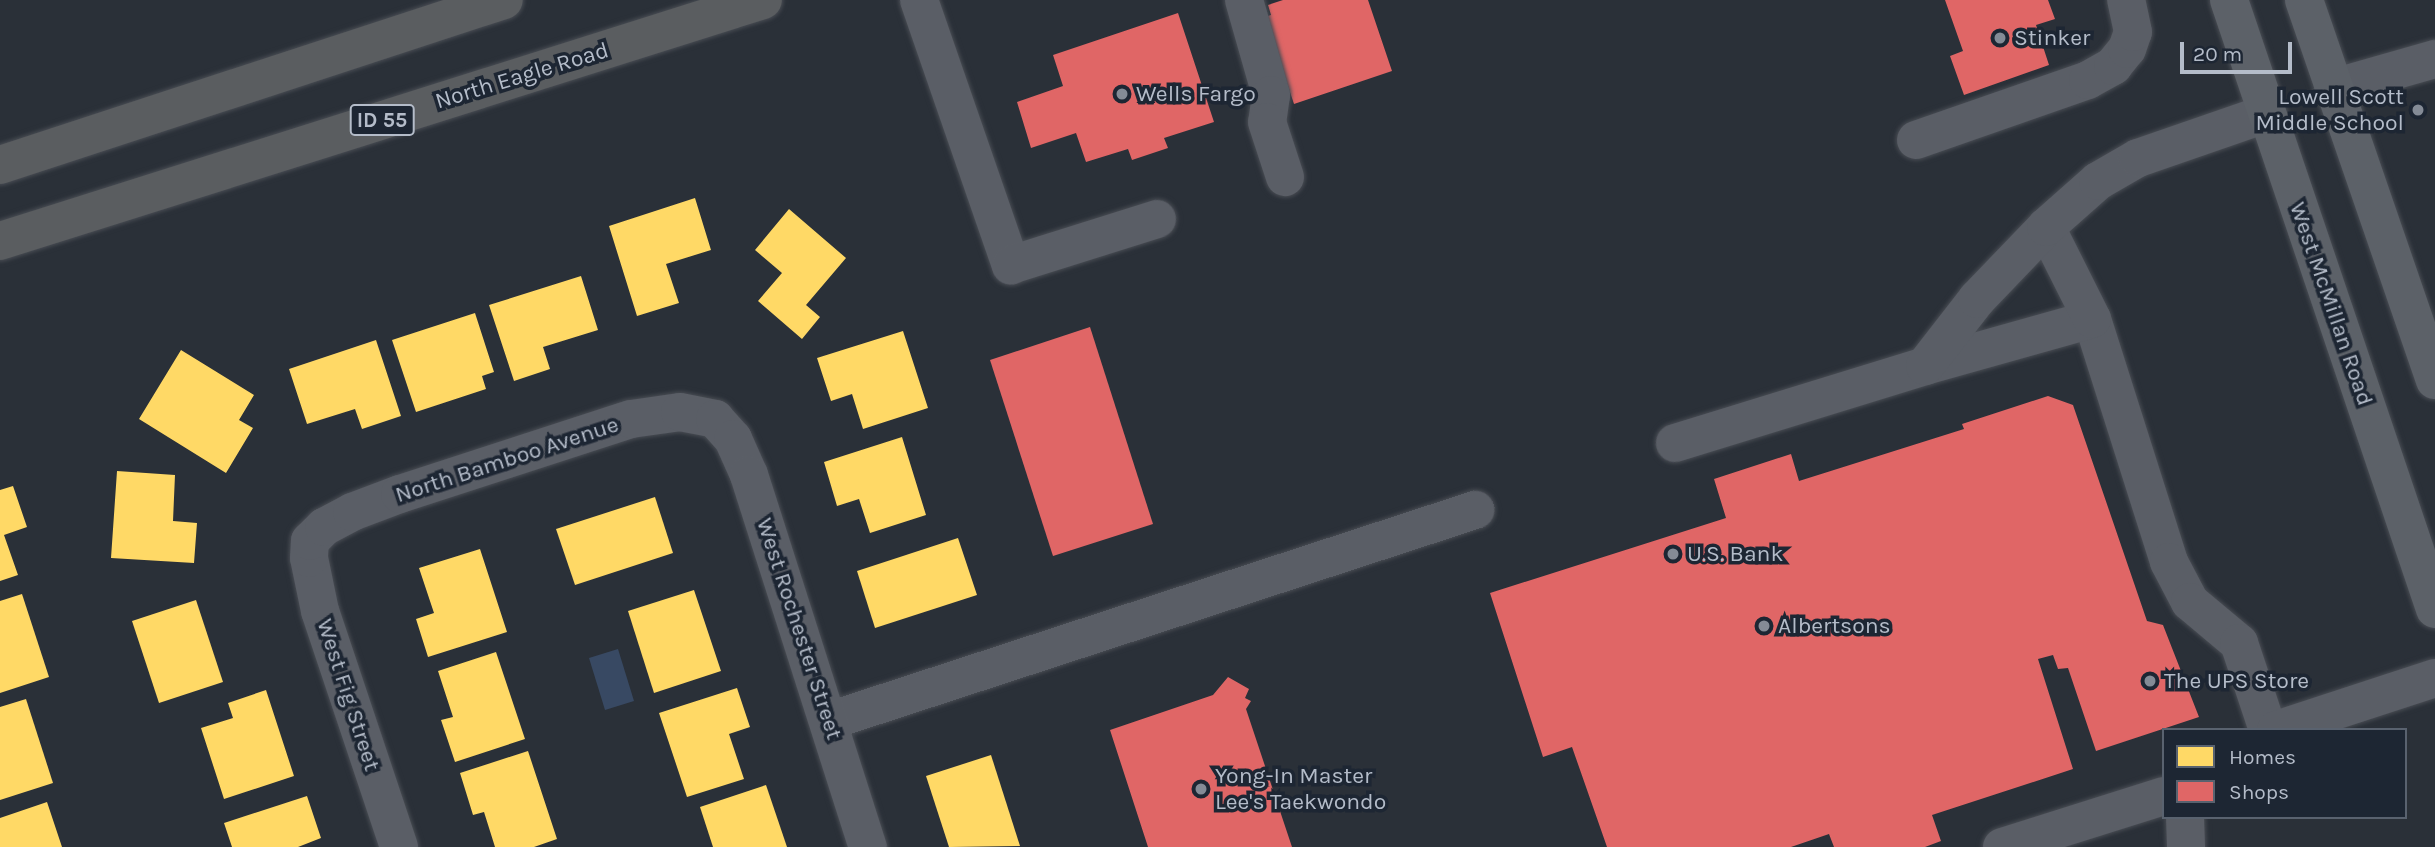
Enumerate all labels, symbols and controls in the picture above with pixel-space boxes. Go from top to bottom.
place label: Stinker [2014,24,2090,52]
scale bar [2183,28,2295,72]
marker: Stinker [1992,30,2008,46]
street label: North Eagle Road [432,37,612,115]
text: 20 m [2193,42,2242,66]
place label: Wells Fargo [1136,80,1256,108]
place label: Lowell Scott Middle School [2255,83,2404,137]
marker: Wells Fargo [1114,86,1130,102]
road number: ID 55 [349,102,415,138]
marker: Lowell Scott Middle School [2410,102,2426,118]
street label: West McMillan Road [2283,199,2379,409]
street label: North Bamboo Avenue [392,411,622,509]
street label: West Rochester Street [750,515,848,743]
place label: U.S. Bank [1687,540,1783,568]
marker: U.S. Bank [1665,546,1681,562]
place label: Albertsons [1778,612,1891,640]
street label: West Fig Street [310,615,386,775]
marker: Albertsons [1756,618,1772,634]
place label: The UPS Store [2164,667,2309,695]
marker: The UPS Store [2142,673,2158,689]
legend [2162,728,2407,819]
text: Homes [2229,745,2296,769]
place label: Yong-In Master Lee's Taekwondo [1215,762,1386,816]
text: Shops [2229,780,2289,804]
marker: Yong-In Master Lee's Taekwondo [1193,781,1209,797]

